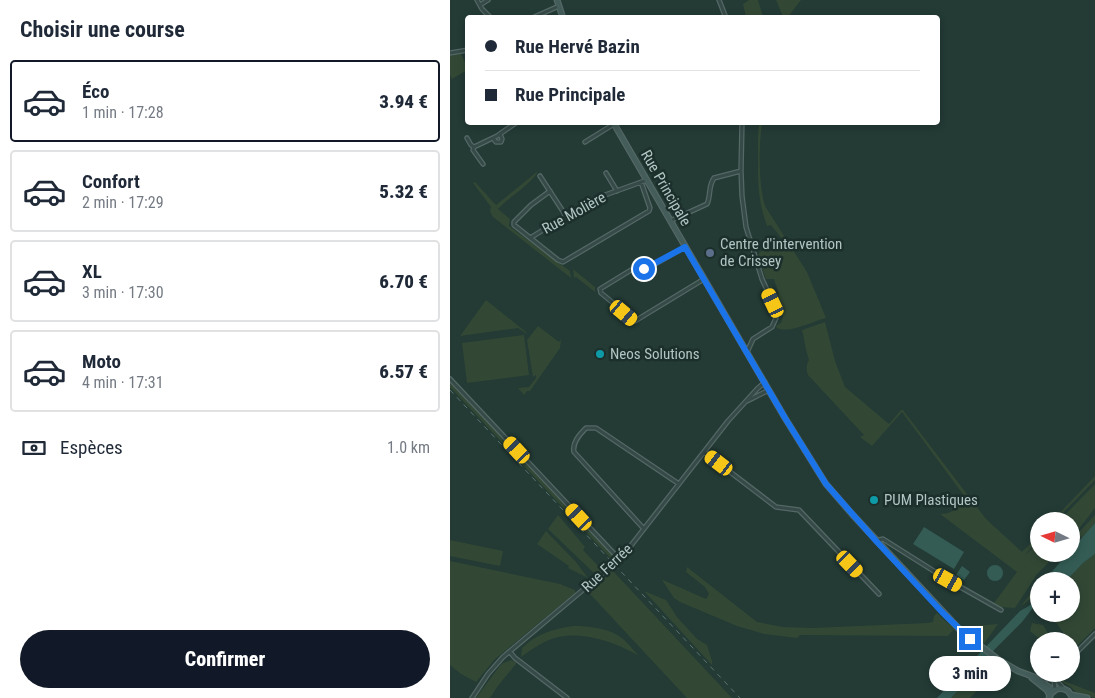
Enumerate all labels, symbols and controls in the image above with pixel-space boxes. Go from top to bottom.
text: Choisir une course [20,17,185,42]
text: Rue Hervé Bazin [515,35,640,58]
icon: car [22,79,67,124]
text: Éco [82,80,109,103]
text: Rue Principale [515,83,625,106]
text: 3.94 € [379,90,428,113]
text: 1 min · 17:28 [82,103,164,122]
street label: Rue Principale [637,147,695,229]
icon: car [22,169,67,214]
text: Confort [82,170,140,193]
text: 5.32 € [379,180,428,203]
street label: Rue Molière [539,188,609,238]
text: 2 min · 17:29 [82,193,164,212]
place label: Centre d'intervention de Crissey [720,235,842,270]
marker: Centre d'intervention de Crissey [704,247,716,259]
route start [633,258,655,280]
icon: car [22,259,67,304]
text: XL [82,260,102,283]
text: 6.70 € [379,270,428,293]
text: 3 min · 17:30 [82,283,164,302]
car [759,286,786,320]
car [607,298,640,328]
place label: Neos Solutions [610,345,700,363]
marker: Neos Solutions [594,348,606,360]
icon: car [22,349,67,394]
text: Moto [82,350,121,373]
text: 6.57 € [379,360,428,383]
text: 4 min · 17:31 [82,373,164,392]
icon: cash [20,434,48,462]
car [501,434,532,466]
text: Espèces [60,436,123,459]
text: 1.0 km [387,438,430,457]
car [702,448,735,478]
place label: PUM Plastiques [884,491,978,509]
marker: PUM Plastiques [868,494,880,506]
car [563,501,594,533]
north arrow [1030,512,1080,562]
map controls [1030,512,1080,682]
street label: Rue Ferrée [578,540,636,596]
car [834,548,865,580]
car [931,566,964,594]
button: + [1030,572,1080,622]
route end [959,628,981,650]
button: Confirmer [20,630,430,688]
button: − [1030,632,1080,682]
callout: 3 min [929,656,1011,692]
text: 3 min [952,664,988,683]

